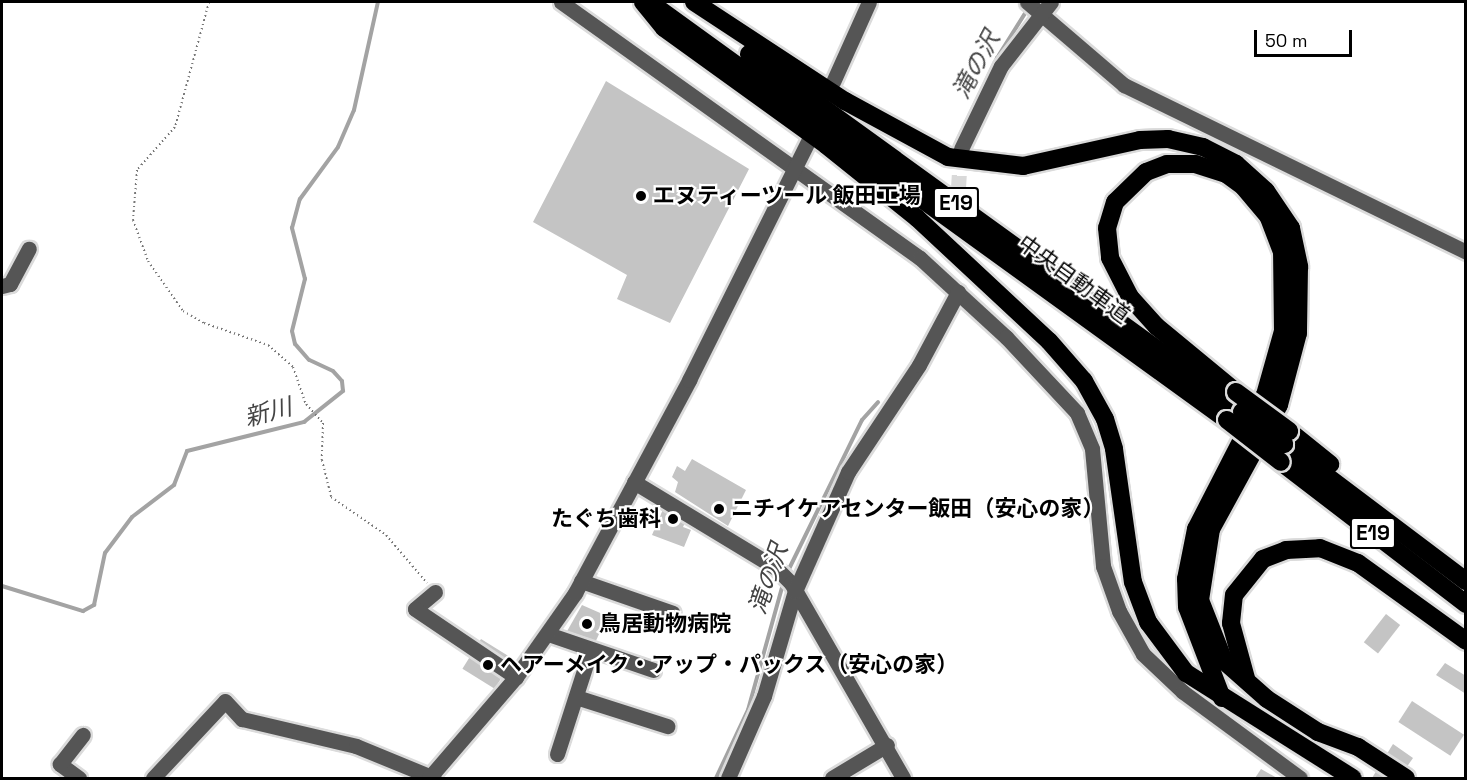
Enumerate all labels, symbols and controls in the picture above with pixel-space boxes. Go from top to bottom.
scale bar [1257,18,1354,56]
water label: 滝の沢 [946,26,1006,104]
text: 50 m [1265,29,1307,52]
place label: エヌティーツール 飯田工場 [653,183,923,209]
road number: E19 [932,185,980,221]
marker: エヌティーツール 飯田工場 [634,189,648,203]
street label: 中央自動車道 [1013,230,1135,328]
water label: 新川 [241,392,295,432]
place label: ニチイケアセンター飯田（安心の家） [731,496,1105,522]
marker: ニチイケアセンター飯田（安心の家） [712,502,726,516]
place label: たぐち歯科 [551,506,661,532]
marker: たぐち歯科 [666,512,680,526]
road number: E19 [1349,515,1397,551]
water label: 滝の沢 [743,540,793,618]
place label: 鳥居動物病院 [599,611,731,637]
marker: 鳥居動物病院 [580,617,594,631]
place label: ヘアーメイク・アップ・パックス（安心の家） [500,652,960,678]
marker: ヘアーメイク・アップ・パックス（安心の家） [481,658,495,672]

